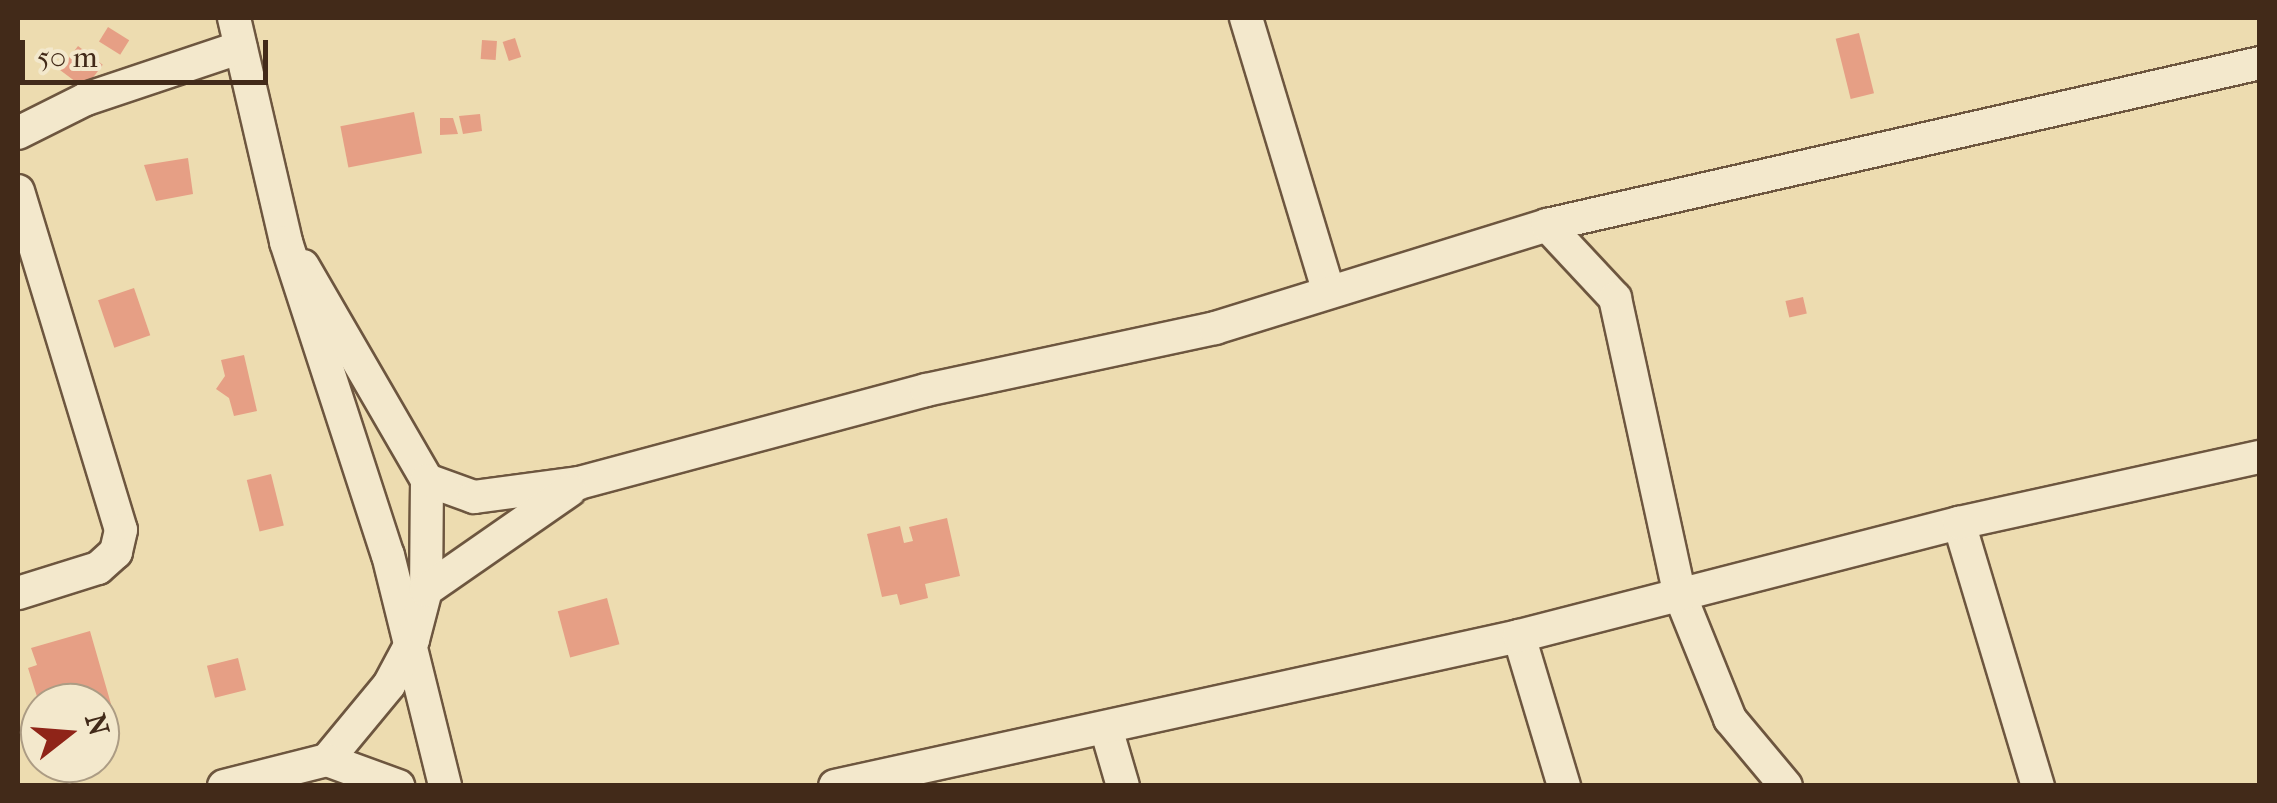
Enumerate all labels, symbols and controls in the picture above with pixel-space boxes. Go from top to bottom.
scale bar [25,20,272,82]
text: 50 m [37,40,98,75]
north arrow [20,683,120,783]
text: N [78,710,116,740]

